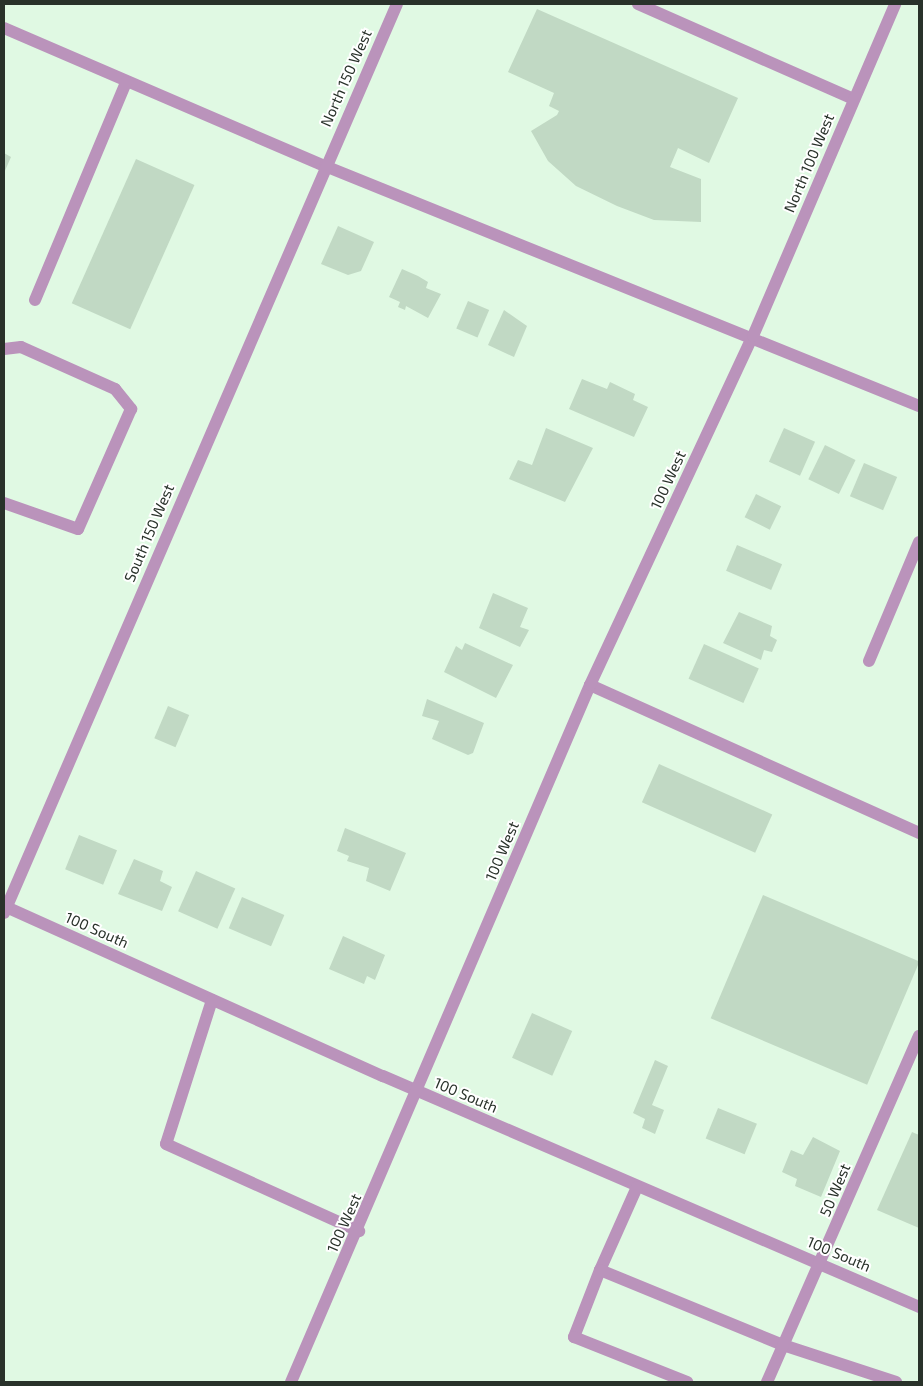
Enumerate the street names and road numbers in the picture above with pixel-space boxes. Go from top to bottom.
street label: North 150 West [317,27,375,129]
street label: North 100 West [780,111,838,215]
street label: 100 West [647,448,689,512]
street label: South 150 West [120,481,178,585]
street label: 100 West [481,819,523,883]
street label: 100 South [63,908,131,952]
street label: 100 South [431,1074,501,1116]
street label: 50 West [816,1161,854,1219]
street label: 100 West [323,1191,365,1255]
street label: 100 South [804,1233,874,1275]

